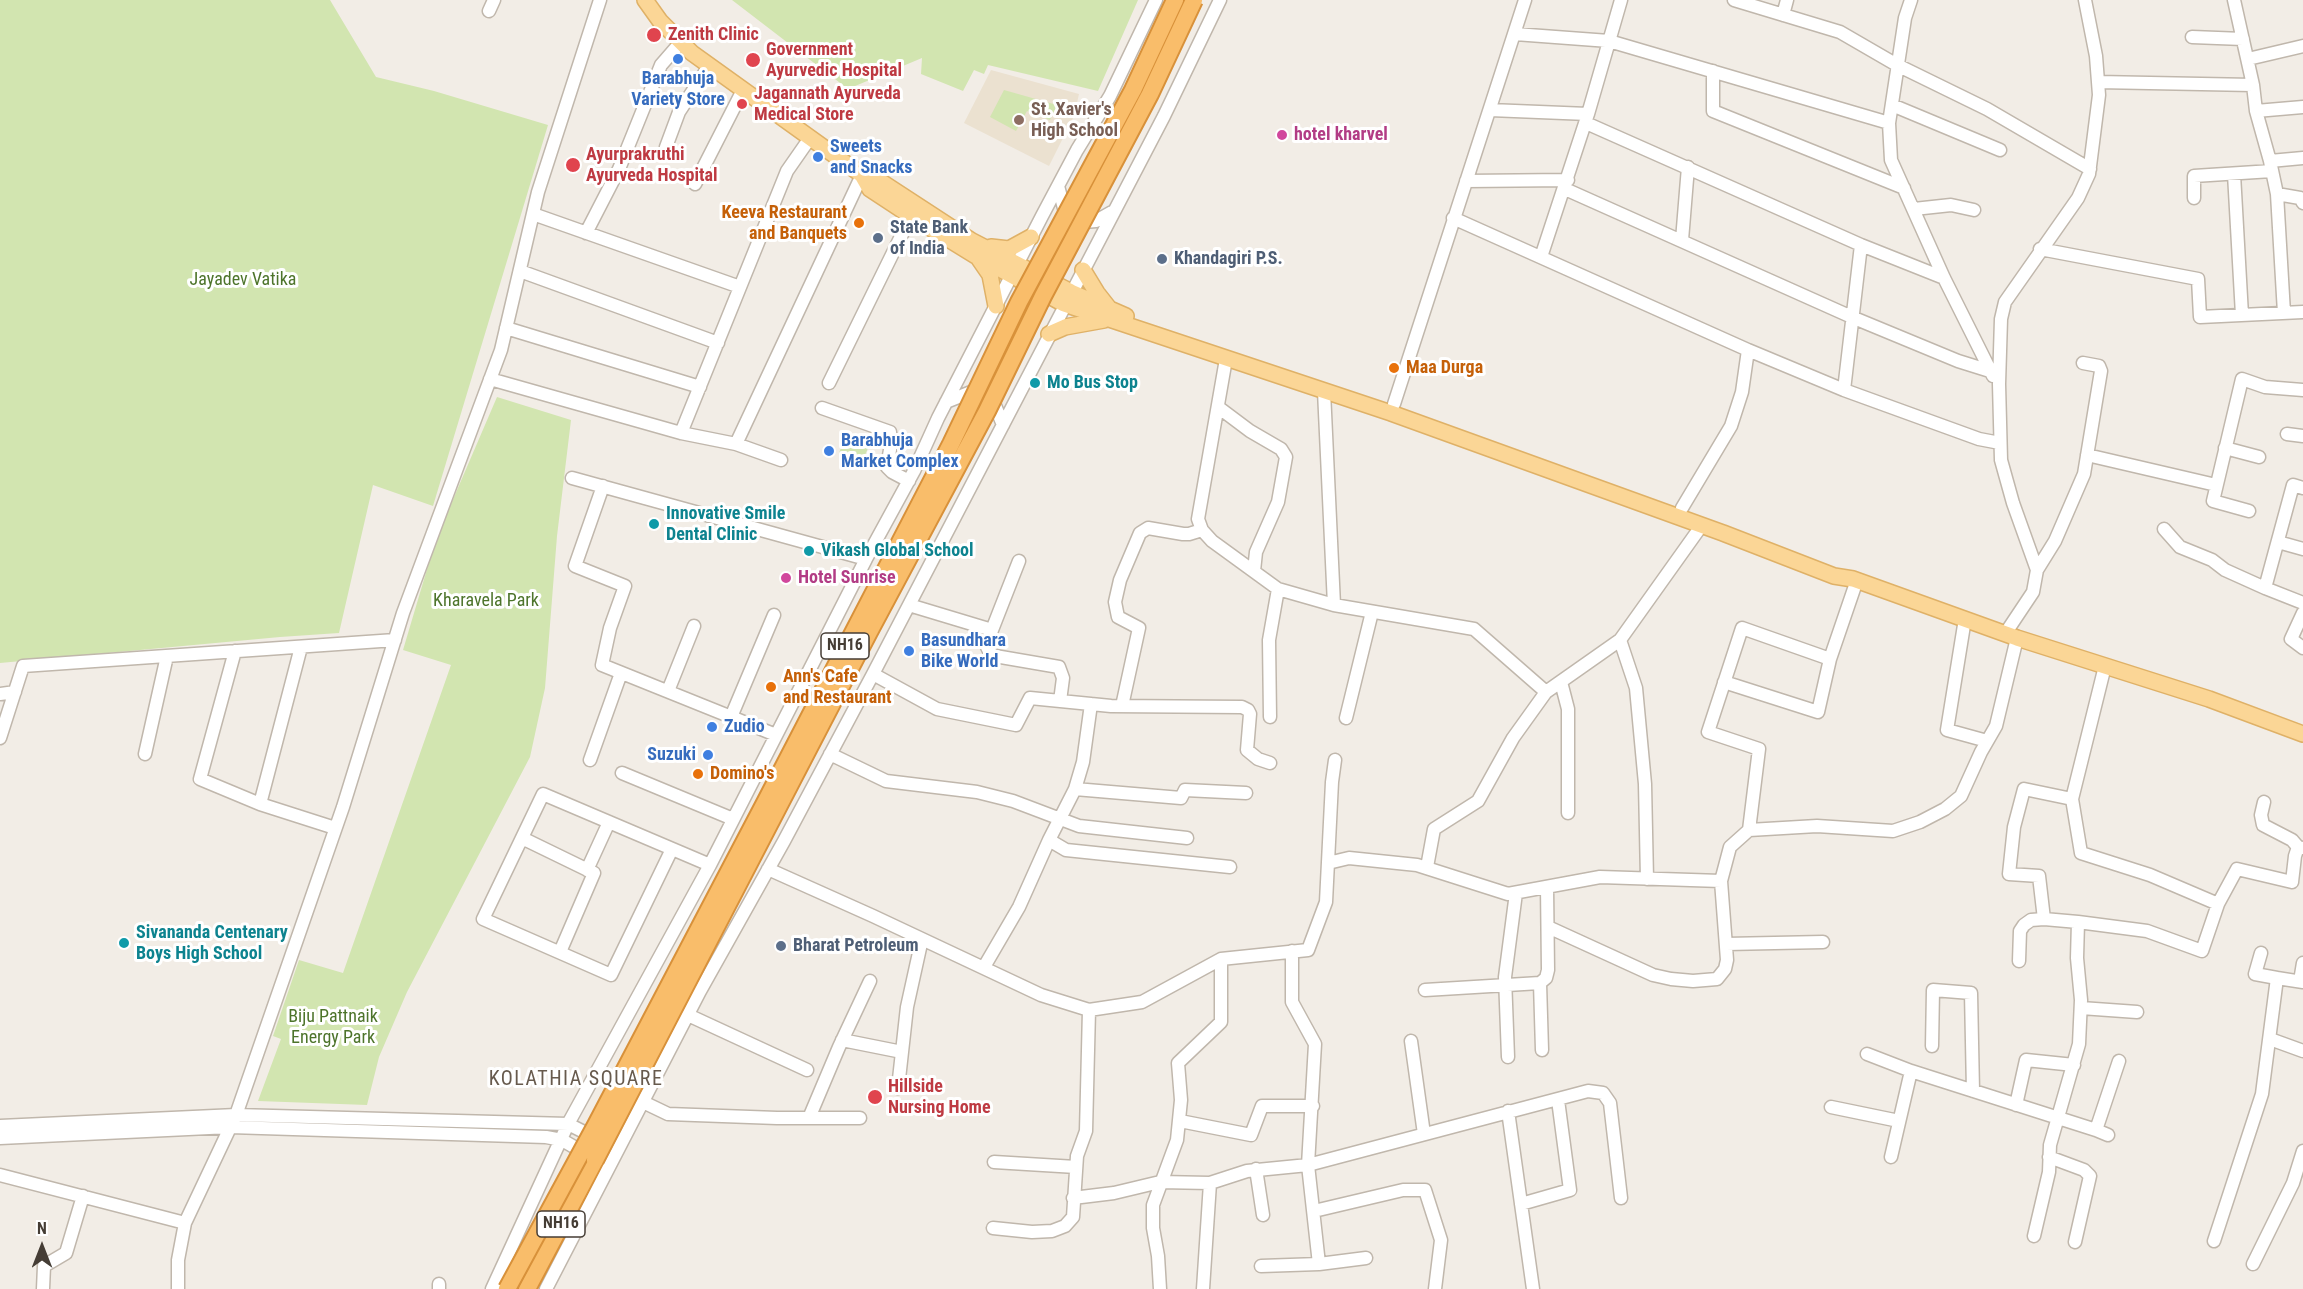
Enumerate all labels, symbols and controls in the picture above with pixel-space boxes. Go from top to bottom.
place label: Zenith Clinic [668,24,759,46]
marker: Zenith Clinic [645,26,663,44]
place label: Government Ayurvedic Hospital [766,39,902,82]
marker: Government Ayurvedic Hospital [744,51,762,69]
marker: Barabhuja Variety Store [671,52,685,66]
place label: Barabhuja Variety Store [631,68,725,110]
place label: Jagannath Ayurveda Medical Store [754,83,901,125]
marker: Jagannath Ayurveda Medical Store [735,97,749,111]
place label: St. Xavier's High School [1031,99,1118,142]
marker: St. Xavier's High School [1012,113,1026,127]
place label: hotel kharvel [1294,124,1388,146]
marker: hotel kharvel [1275,128,1289,142]
place label: Sweets and Snacks [830,136,913,178]
place label: Ayurprakruthi Ayurveda Hospital [586,144,718,186]
marker: Sweets and Snacks [811,150,825,164]
marker: Ayurprakruthi Ayurveda Hospital [564,156,582,174]
place label: Keeva Restaurant and Banquets [721,202,847,244]
marker: Keeva Restaurant and Banquets [852,216,866,230]
place label: State Bank of India [890,217,968,260]
marker: State Bank of India [871,231,885,245]
place label: Khandagiri P.S. [1174,248,1283,270]
marker: Khandagiri P.S. [1155,252,1169,266]
park label: Jayadev Vatika [190,269,296,291]
place label: Maa Durga [1406,357,1483,379]
marker: Maa Durga [1387,361,1401,375]
place label: Mo Bus Stop [1047,372,1138,394]
marker: Mo Bus Stop [1028,376,1042,390]
place label: Barabhuja Market Complex [841,430,959,472]
marker: Barabhuja Market Complex [822,444,836,458]
place label: Innovative Smile Dental Clinic [666,503,785,546]
marker: Innovative Smile Dental Clinic [647,517,661,531]
place label: Vikash Global School [821,540,974,562]
marker: Vikash Global School [802,544,816,558]
place label: Hotel Sunrise [798,567,896,589]
marker: Hotel Sunrise [779,571,793,585]
park label: Kharavela Park [433,590,539,612]
place label: Basundhara Bike World [921,630,1006,672]
road number: NH16 [821,633,869,659]
marker: Basundhara Bike World [902,644,916,658]
place label: Ann's Cafe and Restaurant [783,666,892,708]
marker: Ann's Cafe and Restaurant [764,680,778,694]
place label: Zudio [724,716,765,738]
marker: Zudio [705,720,719,734]
place label: Suzuki [647,744,696,766]
marker: Suzuki [701,748,715,762]
place label: Domino's [710,763,774,785]
marker: Domino's [691,767,705,781]
place label: Sivananda Centenary Boys High School [136,922,288,964]
place label: Bharat Petroleum [793,935,918,957]
marker: Sivananda Centenary Boys High School [117,936,131,950]
marker: Bharat Petroleum [774,939,788,953]
park label: Biju Pattnaik Energy Park [288,1006,378,1048]
district label: KOLATHIA SQUARE [489,1068,663,1092]
place label: Hillside Nursing Home [888,1076,991,1118]
marker: Hillside Nursing Home [866,1088,884,1106]
road number: NH16 [537,1211,585,1237]
north arrow [12,1217,72,1277]
text: N [37,1219,47,1238]

